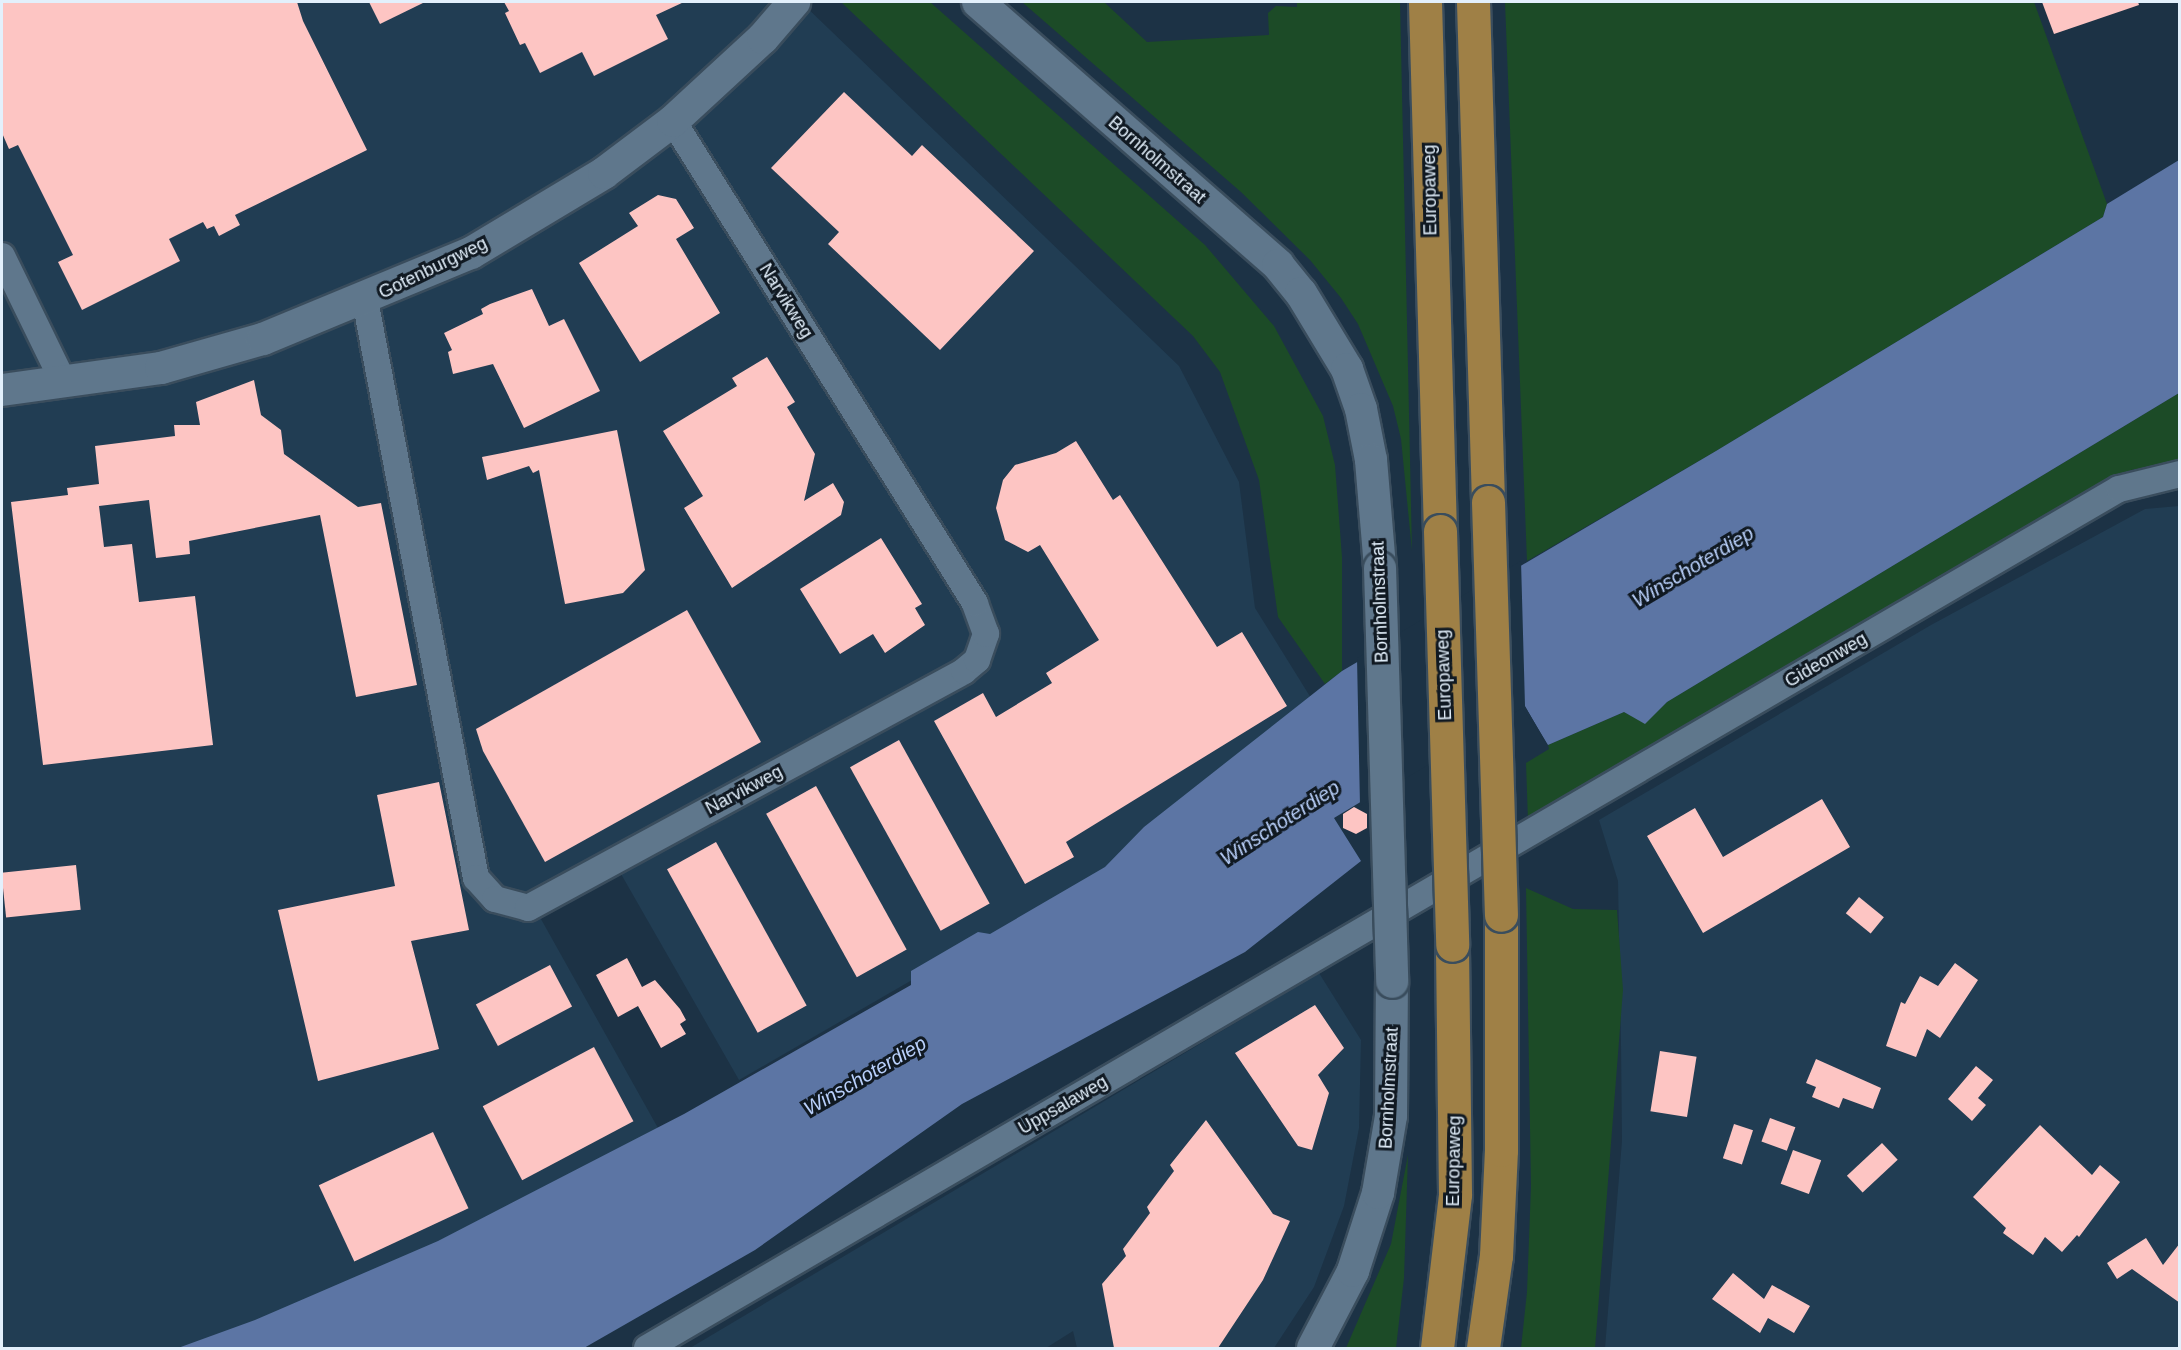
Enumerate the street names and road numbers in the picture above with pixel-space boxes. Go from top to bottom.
street label: Bornholmstraat [1104,112,1210,208]
street label: Europaweg [1418,144,1442,236]
street label: Gotenburgweg [375,232,491,304]
street label: Narvikweg [755,260,817,342]
street label: Bornholmstraat [1367,541,1393,663]
street label: Gideonweg [1781,628,1871,692]
street label: Europaweg [1432,629,1456,721]
street label: Narvikweg [702,761,786,819]
street label: Bornholmstraat [1375,1026,1403,1150]
street label: Uppsalaweg [1015,1071,1111,1139]
street label: Europaweg [1442,1115,1466,1207]

